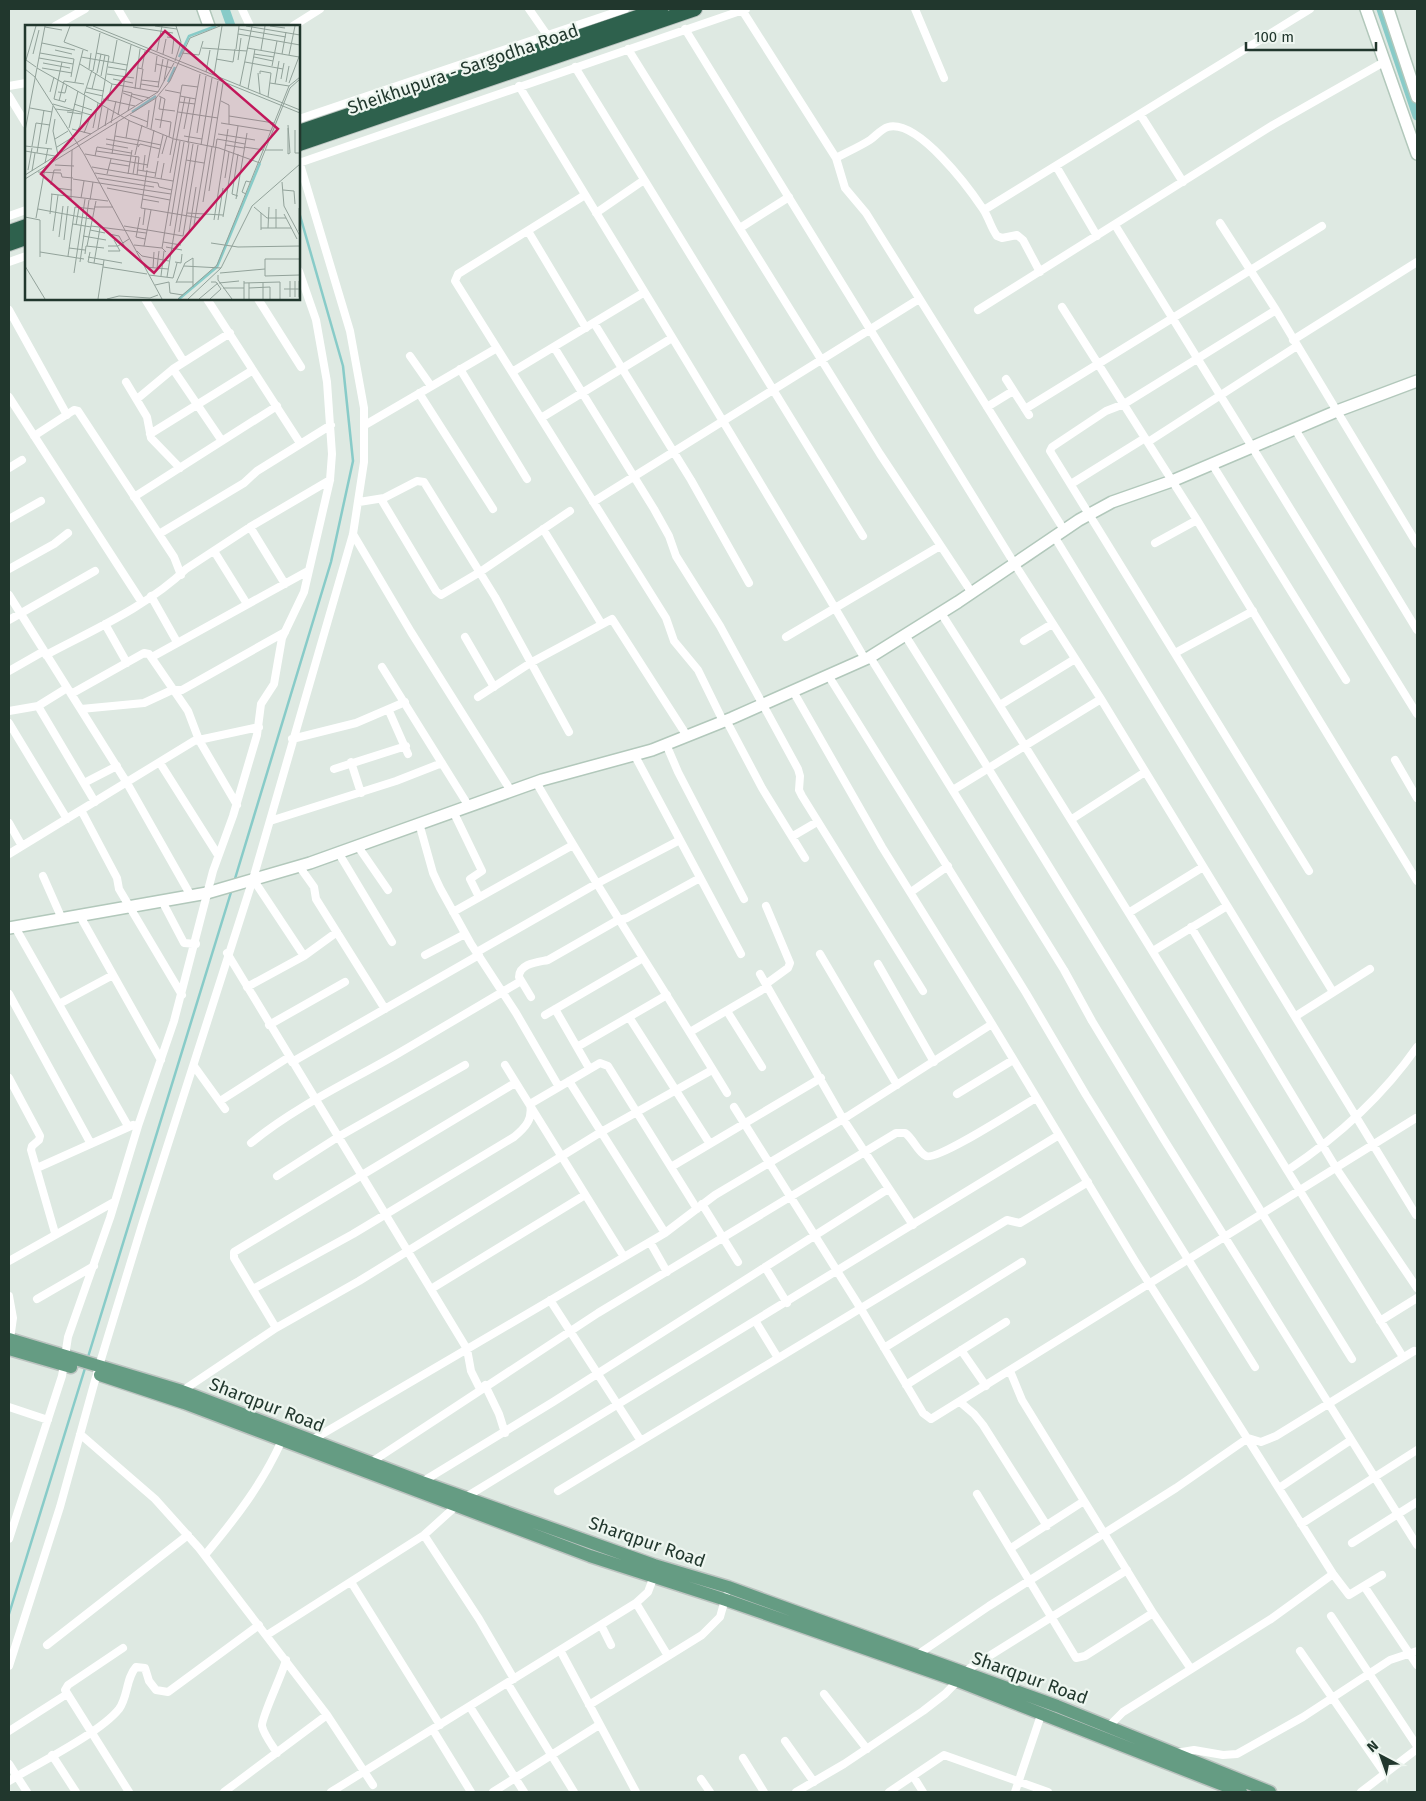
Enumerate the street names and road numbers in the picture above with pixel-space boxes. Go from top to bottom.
street label: Sheikhupura - Sargodha Road [345,19,581,119]
street label: Sharqpur Road [206,1373,328,1437]
street label: Sharqpur Road [586,1512,708,1572]
street label: Sharqpur Road [969,1647,1091,1709]

